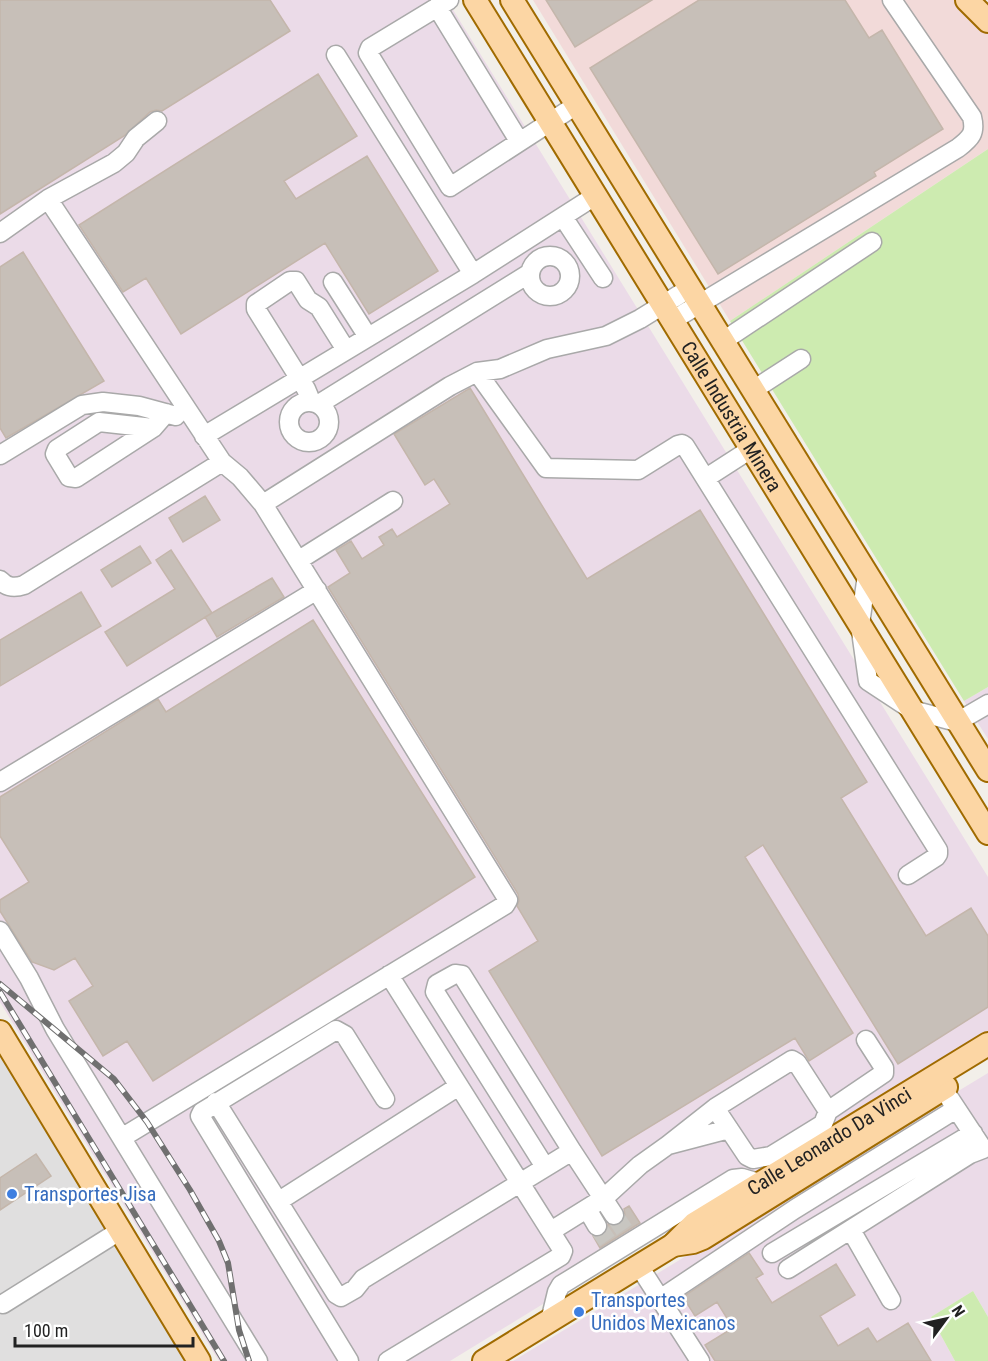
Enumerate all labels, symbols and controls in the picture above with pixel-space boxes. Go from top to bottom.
street label: Calle Industria Minera [676,337,787,496]
street label: Calle Leonardo Da Vinci [743,1082,916,1200]
place label: Transportes Jisa [24,1182,156,1206]
marker: Transportes Jisa [5,1187,19,1201]
place label: Transportes Unidos Mexicanos [591,1288,736,1335]
north arrow [916,1289,976,1349]
text: N [948,1302,969,1320]
marker: Transportes Unidos Mexicanos [572,1305,586,1319]
scale bar [15,1310,194,1348]
text: 100 m [24,1320,68,1341]

